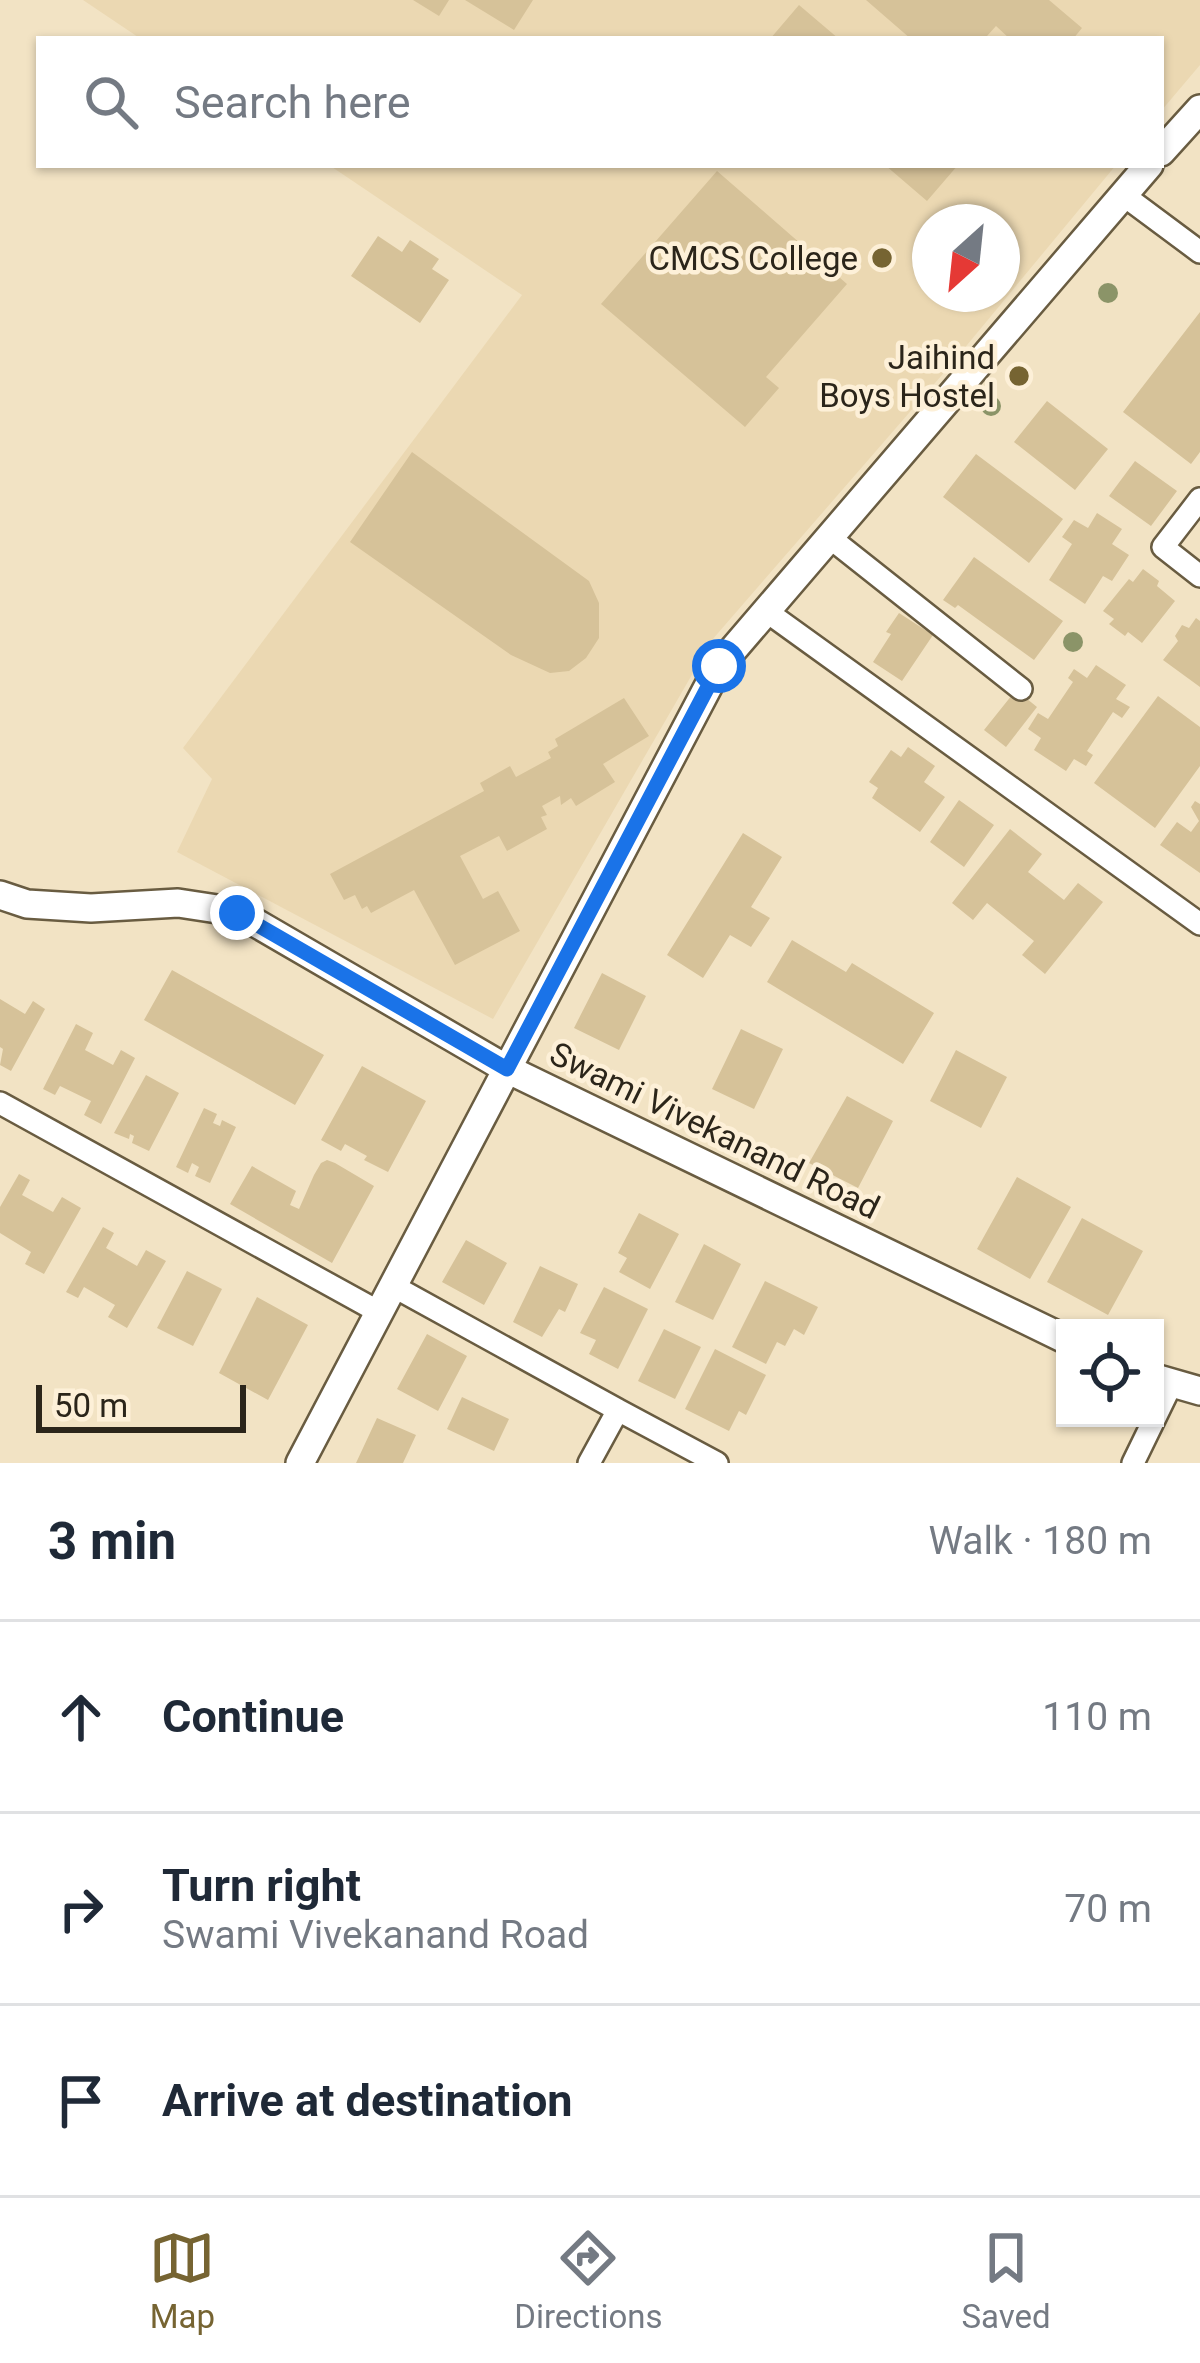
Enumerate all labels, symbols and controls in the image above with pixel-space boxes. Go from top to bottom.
search box [36,36,1164,168]
icon: search [78,69,144,135]
text: Search here [174,76,411,129]
north arrow [912,204,1020,312]
place label: CMCS College [649,239,858,278]
marker: CMCS College [869,245,895,271]
place label: Jaihind Boys Hostel [819,338,995,415]
marker: Jaihind Boys Hostel [1006,363,1032,389]
route start [692,639,746,693]
route end [210,886,264,940]
street label: Swami Vivekanand Road [544,1034,886,1227]
map controls [1056,1319,1164,1427]
button: locate [1056,1319,1164,1427]
scale bar [36,1379,246,1432]
text: 50 m [54,1386,128,1425]
text: 3 min [48,1512,176,1571]
text: Walk · 180 m [928,1518,1152,1564]
icon: ahead [48,1684,114,1750]
text: Continue [162,1690,344,1743]
text: 110 m [1042,1694,1152,1740]
text: Turn right [162,1859,361,1912]
icon: right [48,1876,114,1942]
text: 70 m [1064,1886,1152,1932]
text: Swami Vivekanand Road [162,1912,589,1958]
icon: arrive [48,2068,114,2134]
text: Arrive at destination [162,2074,573,2127]
tab: Map [149,2225,215,2336]
tab: Directions [514,2225,663,2336]
tab: Saved [961,2225,1051,2336]

